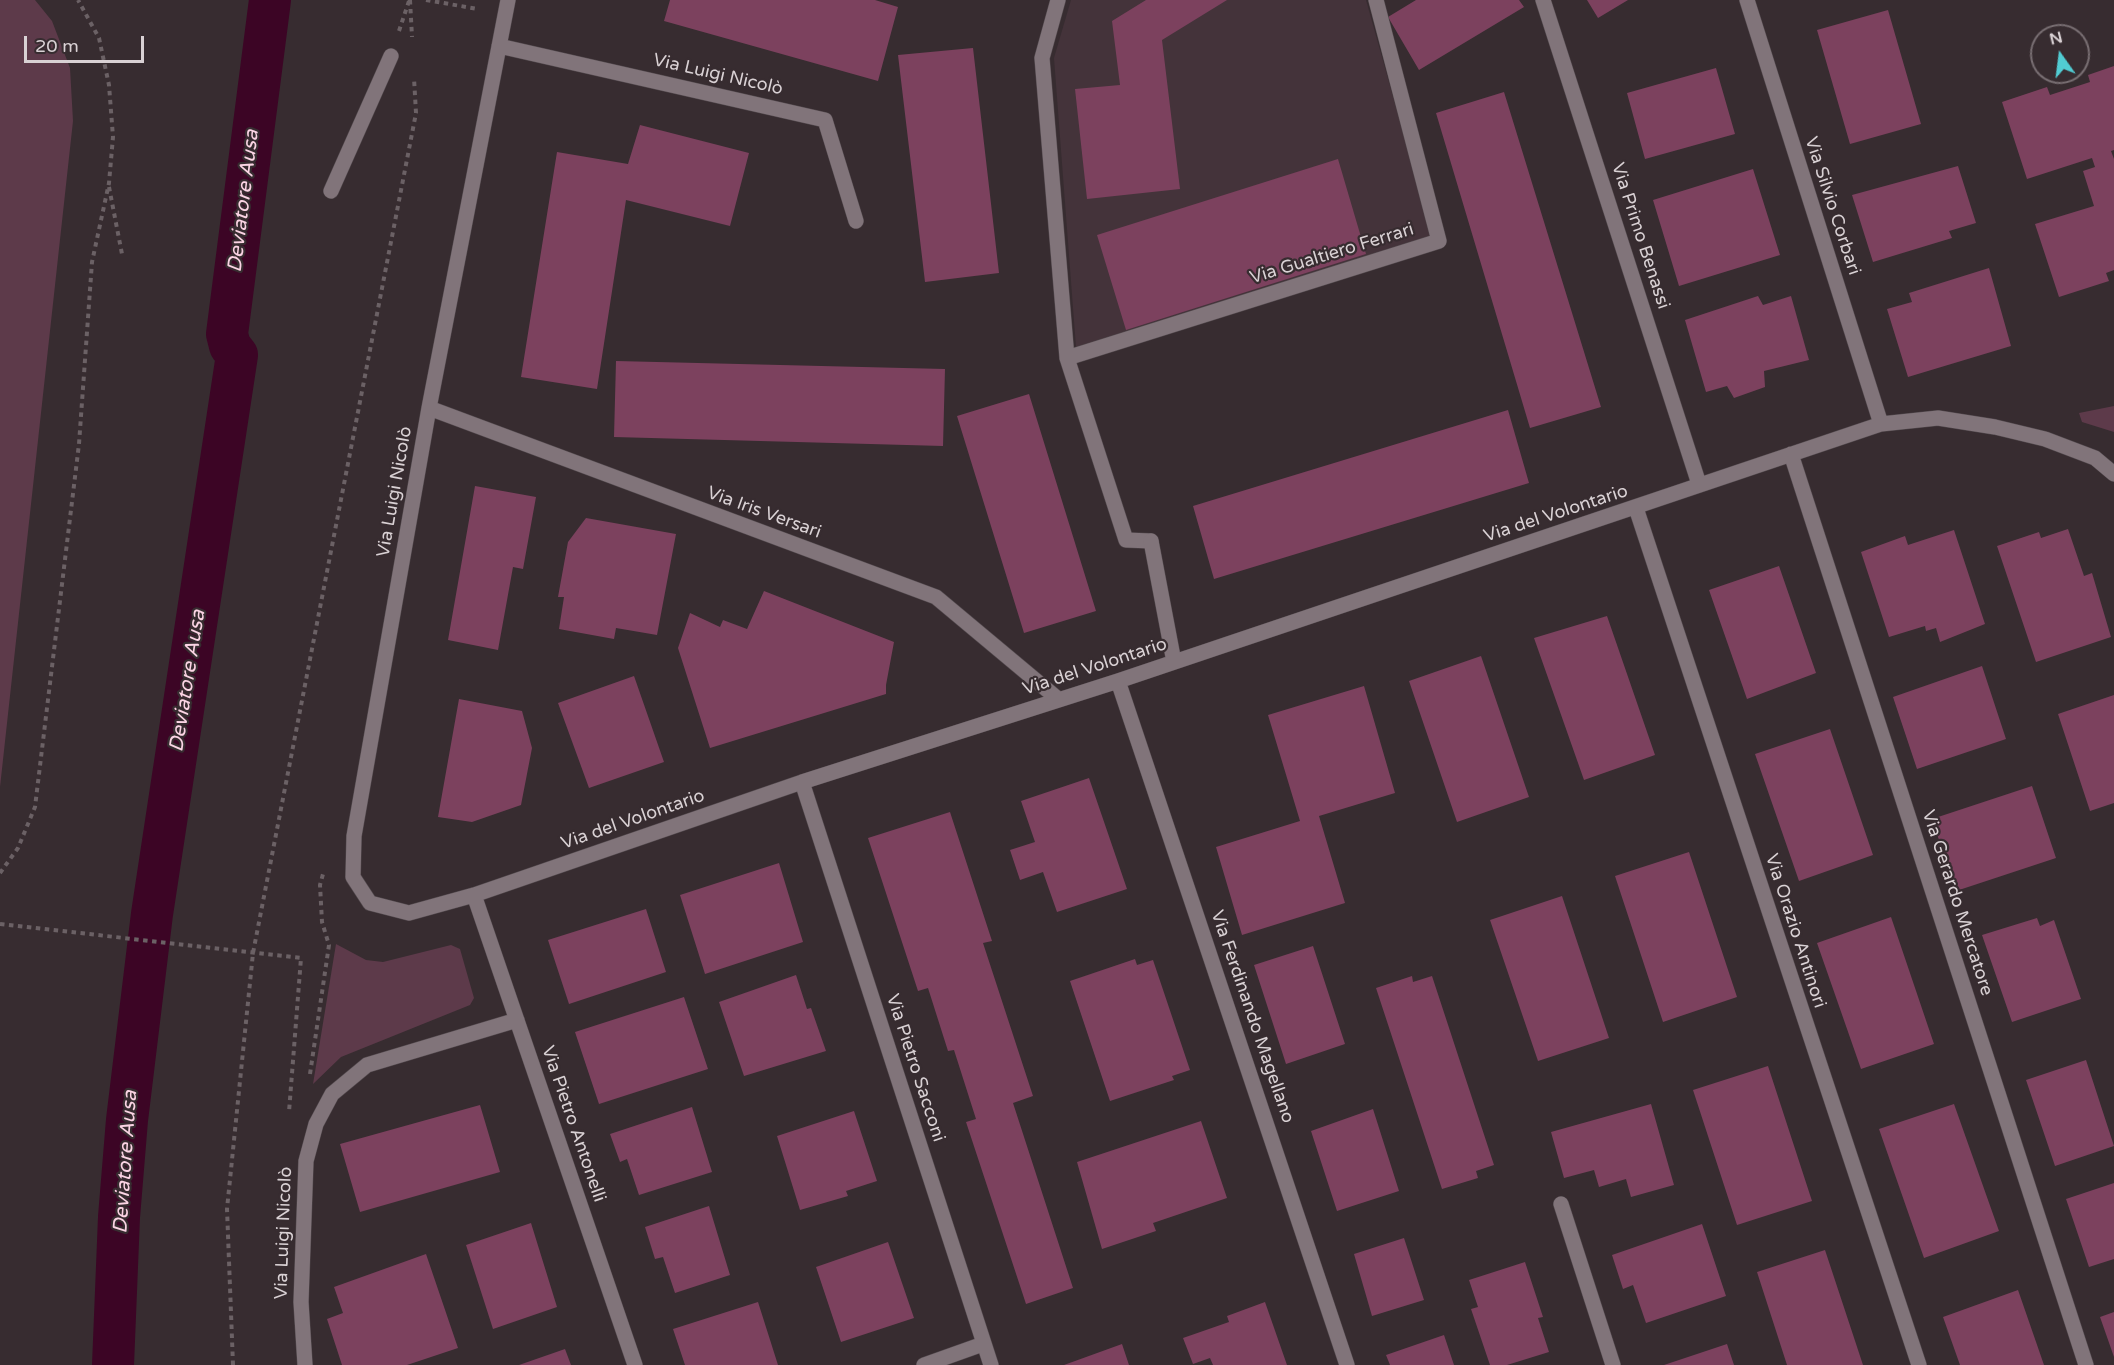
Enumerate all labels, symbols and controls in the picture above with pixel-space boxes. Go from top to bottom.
scale bar [27,24,147,62]
north arrow [2030,24,2090,84]
text: N [2047,27,2065,50]
text: 20 m [35,35,79,57]
street label: Via Luigi Nicolò [651,50,785,100]
water label: Deviatore Ausa [223,128,265,274]
street label: Via Silvio Corbari [1799,134,1865,278]
street label: Via Primo Benassi [1606,160,1674,312]
street label: Via Gualtiero Ferrari [1247,219,1417,289]
street label: Via Luigi Nicolò [373,425,417,559]
street label: Via del Volontario [1481,481,1631,547]
street label: Via Iris Versari [704,482,824,544]
water label: Deviatore Ausa [165,608,211,754]
street label: Via del Volontario [1020,634,1170,700]
street label: Via del Volontario [558,785,708,855]
street label: Via Gerardo Mercatore [1917,807,1997,999]
street label: Via Orazio Antinori [1760,851,1830,1011]
street label: Via Ferdinando Magellano [1205,908,1299,1126]
street label: Via Pietro Sacconi [881,991,949,1145]
street label: Via Pietro Antonelli [536,1043,610,1205]
water label: Deviatore Ausa [109,1090,143,1234]
street label: Via Luigi Nicolò [271,1166,297,1300]

